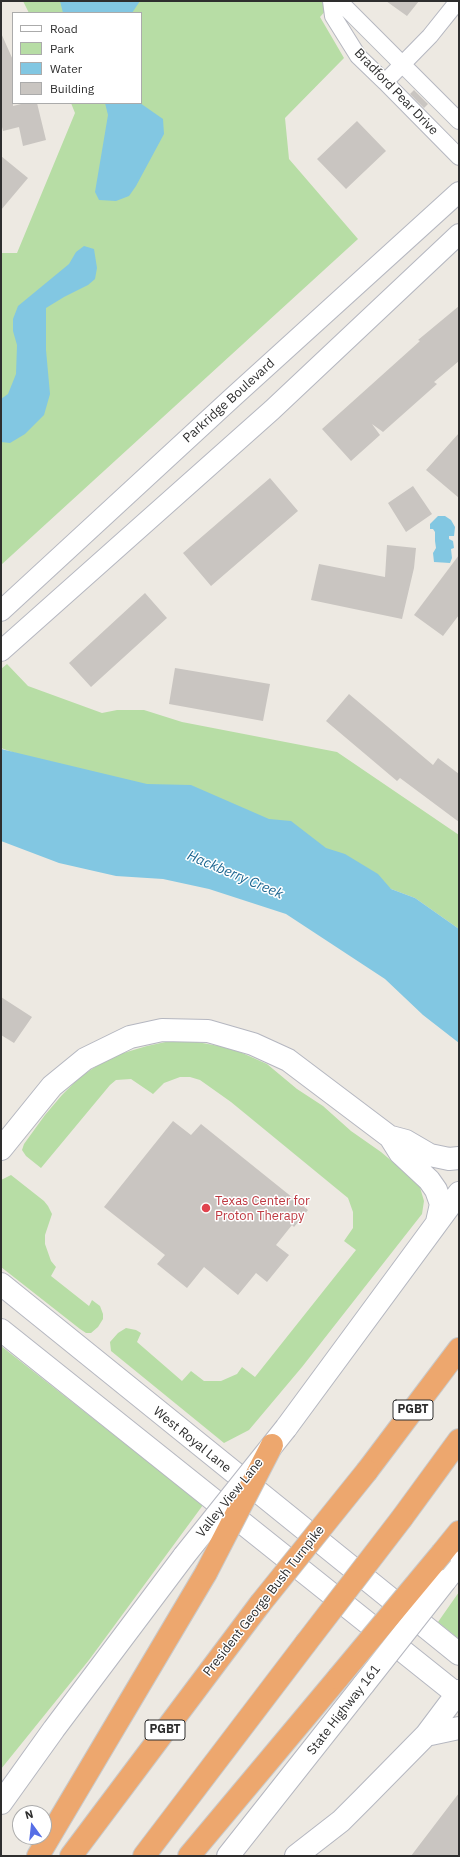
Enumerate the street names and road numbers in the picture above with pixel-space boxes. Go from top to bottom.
street label: Bradford Pear Drive [351,46,441,138]
street label: Parkridge Boulevard [180,356,278,446]
road number: PGBT [393,1400,433,1420]
street label: West Royal Lane [150,1404,234,1476]
street label: Valley View Lane [193,1455,267,1541]
street label: President George Bush Turnpike [200,1522,328,1680]
street label: State Highway 161 [304,1662,384,1758]
road number: PGBT [145,1720,185,1740]

